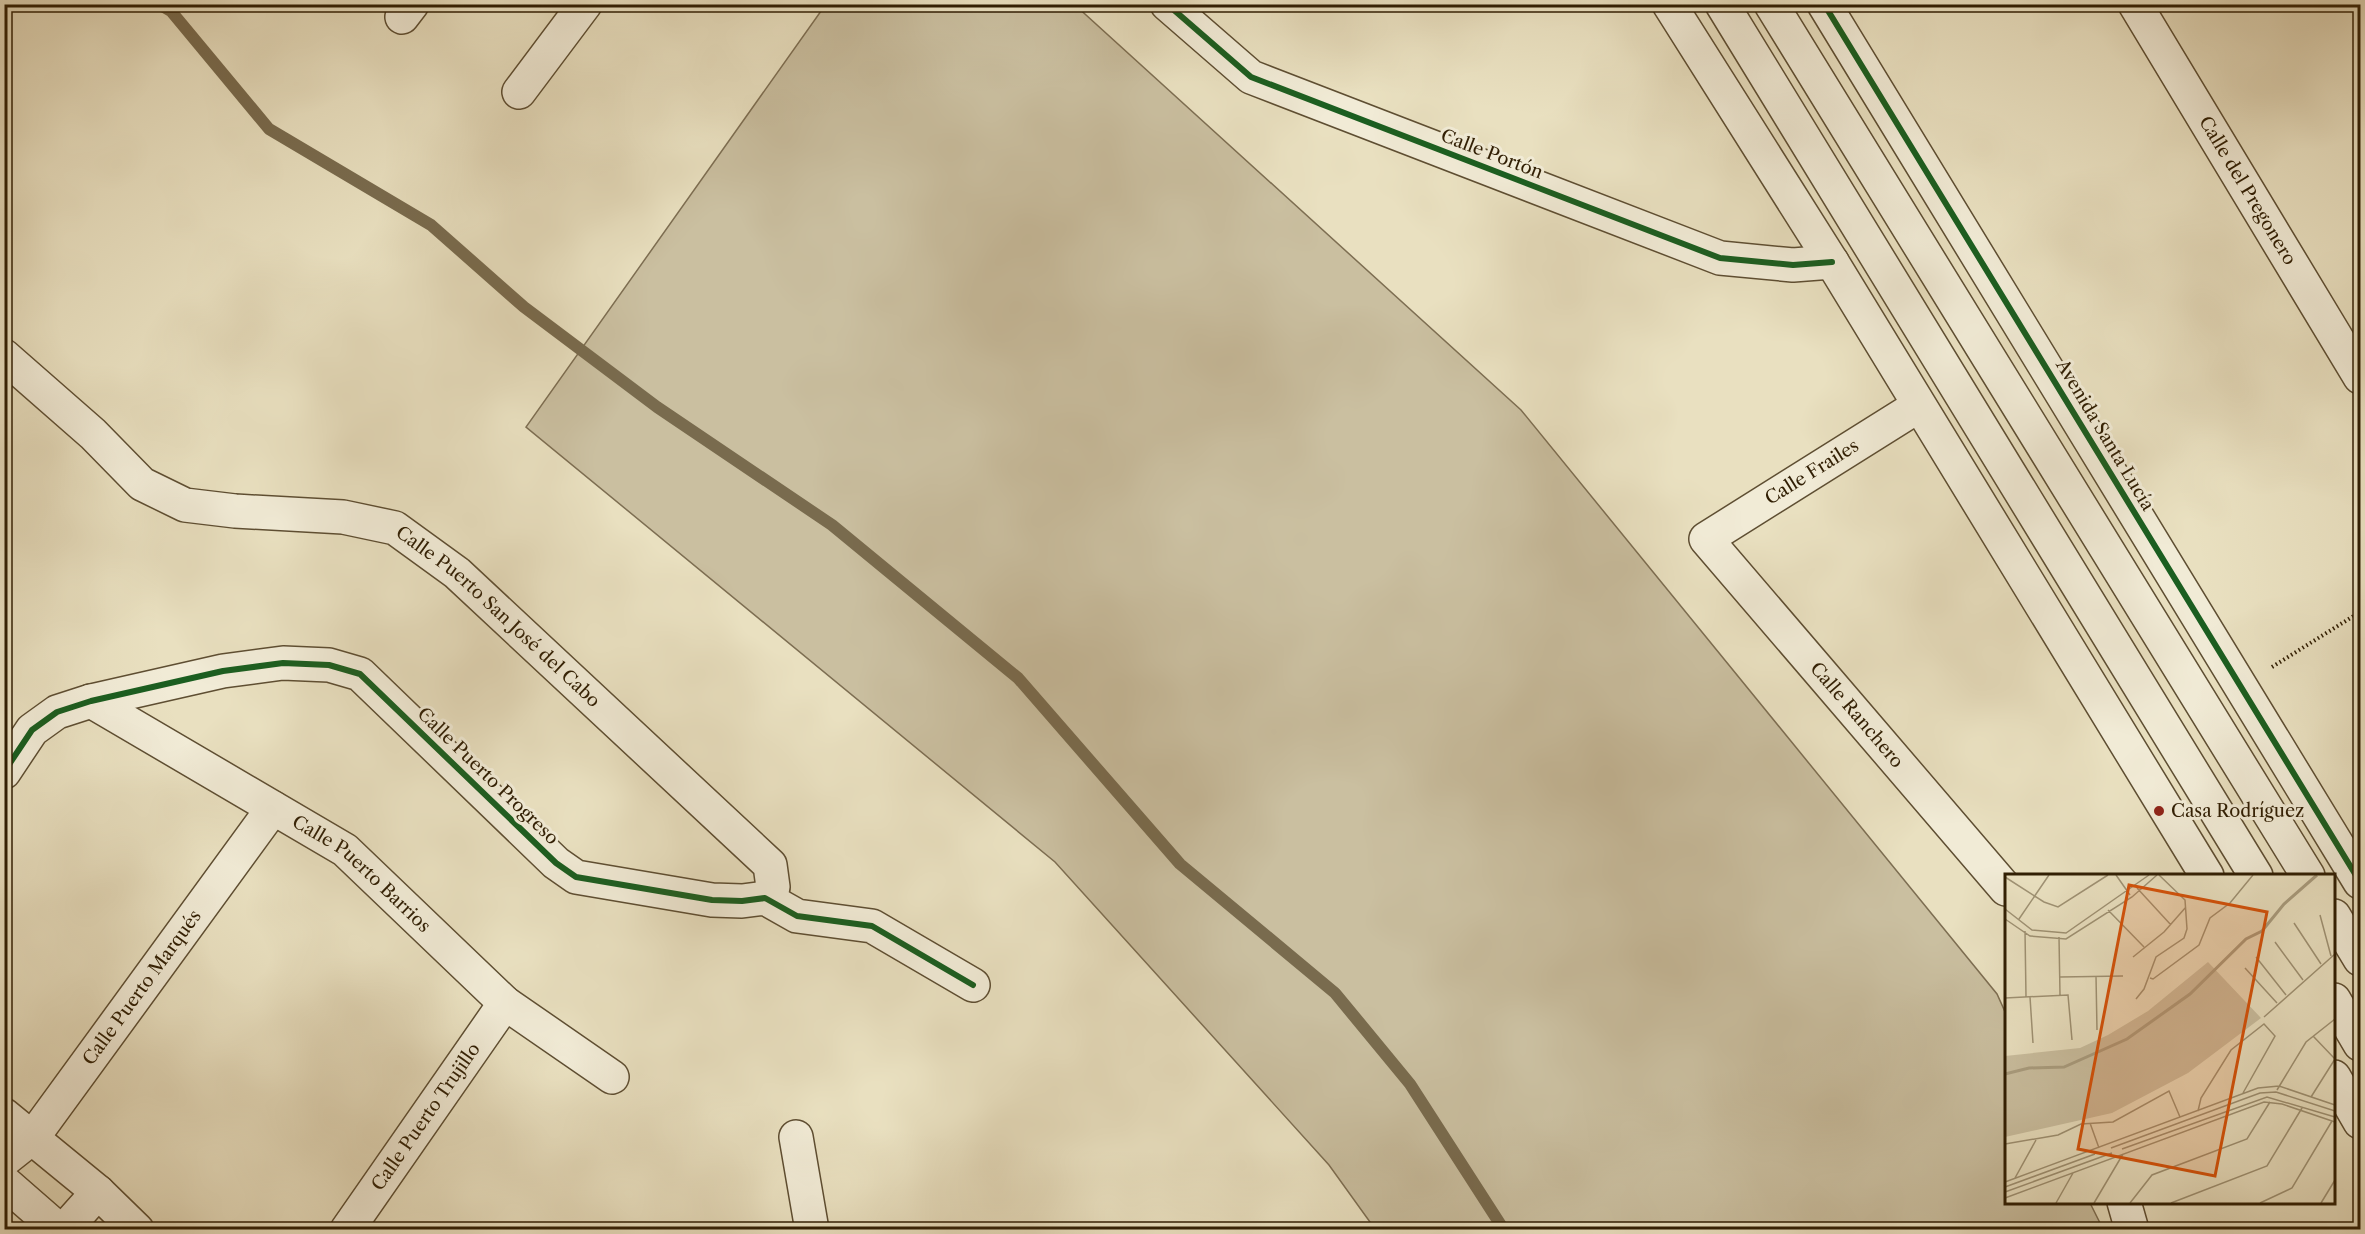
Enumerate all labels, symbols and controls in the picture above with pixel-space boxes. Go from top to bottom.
street label: Calle del Pregonero [2194,112,2301,269]
street label: Calle Portón [1438,124,1546,184]
street label: Avenida Santa Lucía [2051,355,2159,515]
street label: Calle Frailes [1761,434,1863,510]
street label: Calle Puerto San José del Cabo [392,521,605,712]
street label: Calle Ranchero [1805,658,1908,772]
street label: Calle Puerto Progreso [413,703,563,849]
place label: Casa Rodríguez [2171,800,2304,822]
marker: Casa Rodríguez [2152,804,2166,818]
street label: Calle Puerto Barrios [288,811,435,937]
inset map [2005,874,2335,1204]
street label: Calle Puerto Marqués [78,906,206,1069]
street label: Calle Puerto Trujillo [367,1039,485,1195]

